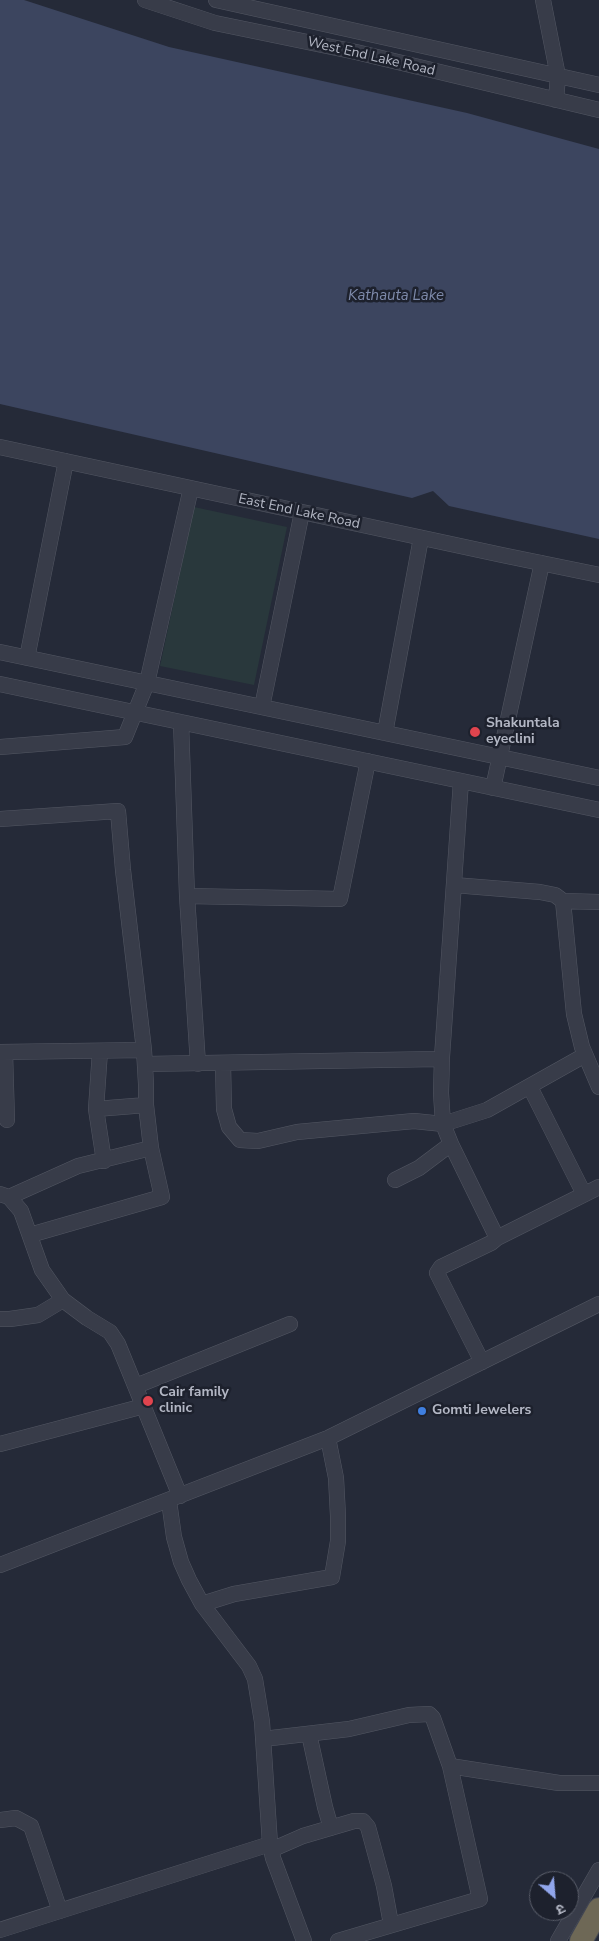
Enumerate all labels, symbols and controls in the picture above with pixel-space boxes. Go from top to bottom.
street label: West End Lake Road [306,34,436,80]
water label: Kathauta Lake [348,287,444,305]
street label: East End Lake Road [237,491,361,533]
place label: Shakuntala eyeclini [486,716,560,749]
marker: Shakuntala eyeclini [468,725,482,739]
place label: Cair family clinic [159,1385,229,1418]
marker: Cair family clinic [141,1394,155,1408]
place label: Gomti Jewelers [432,1403,531,1419]
marker: Gomti Jewelers [416,1405,428,1417]
north arrow [529,1871,579,1921]
text: उ [553,1899,569,1919]

